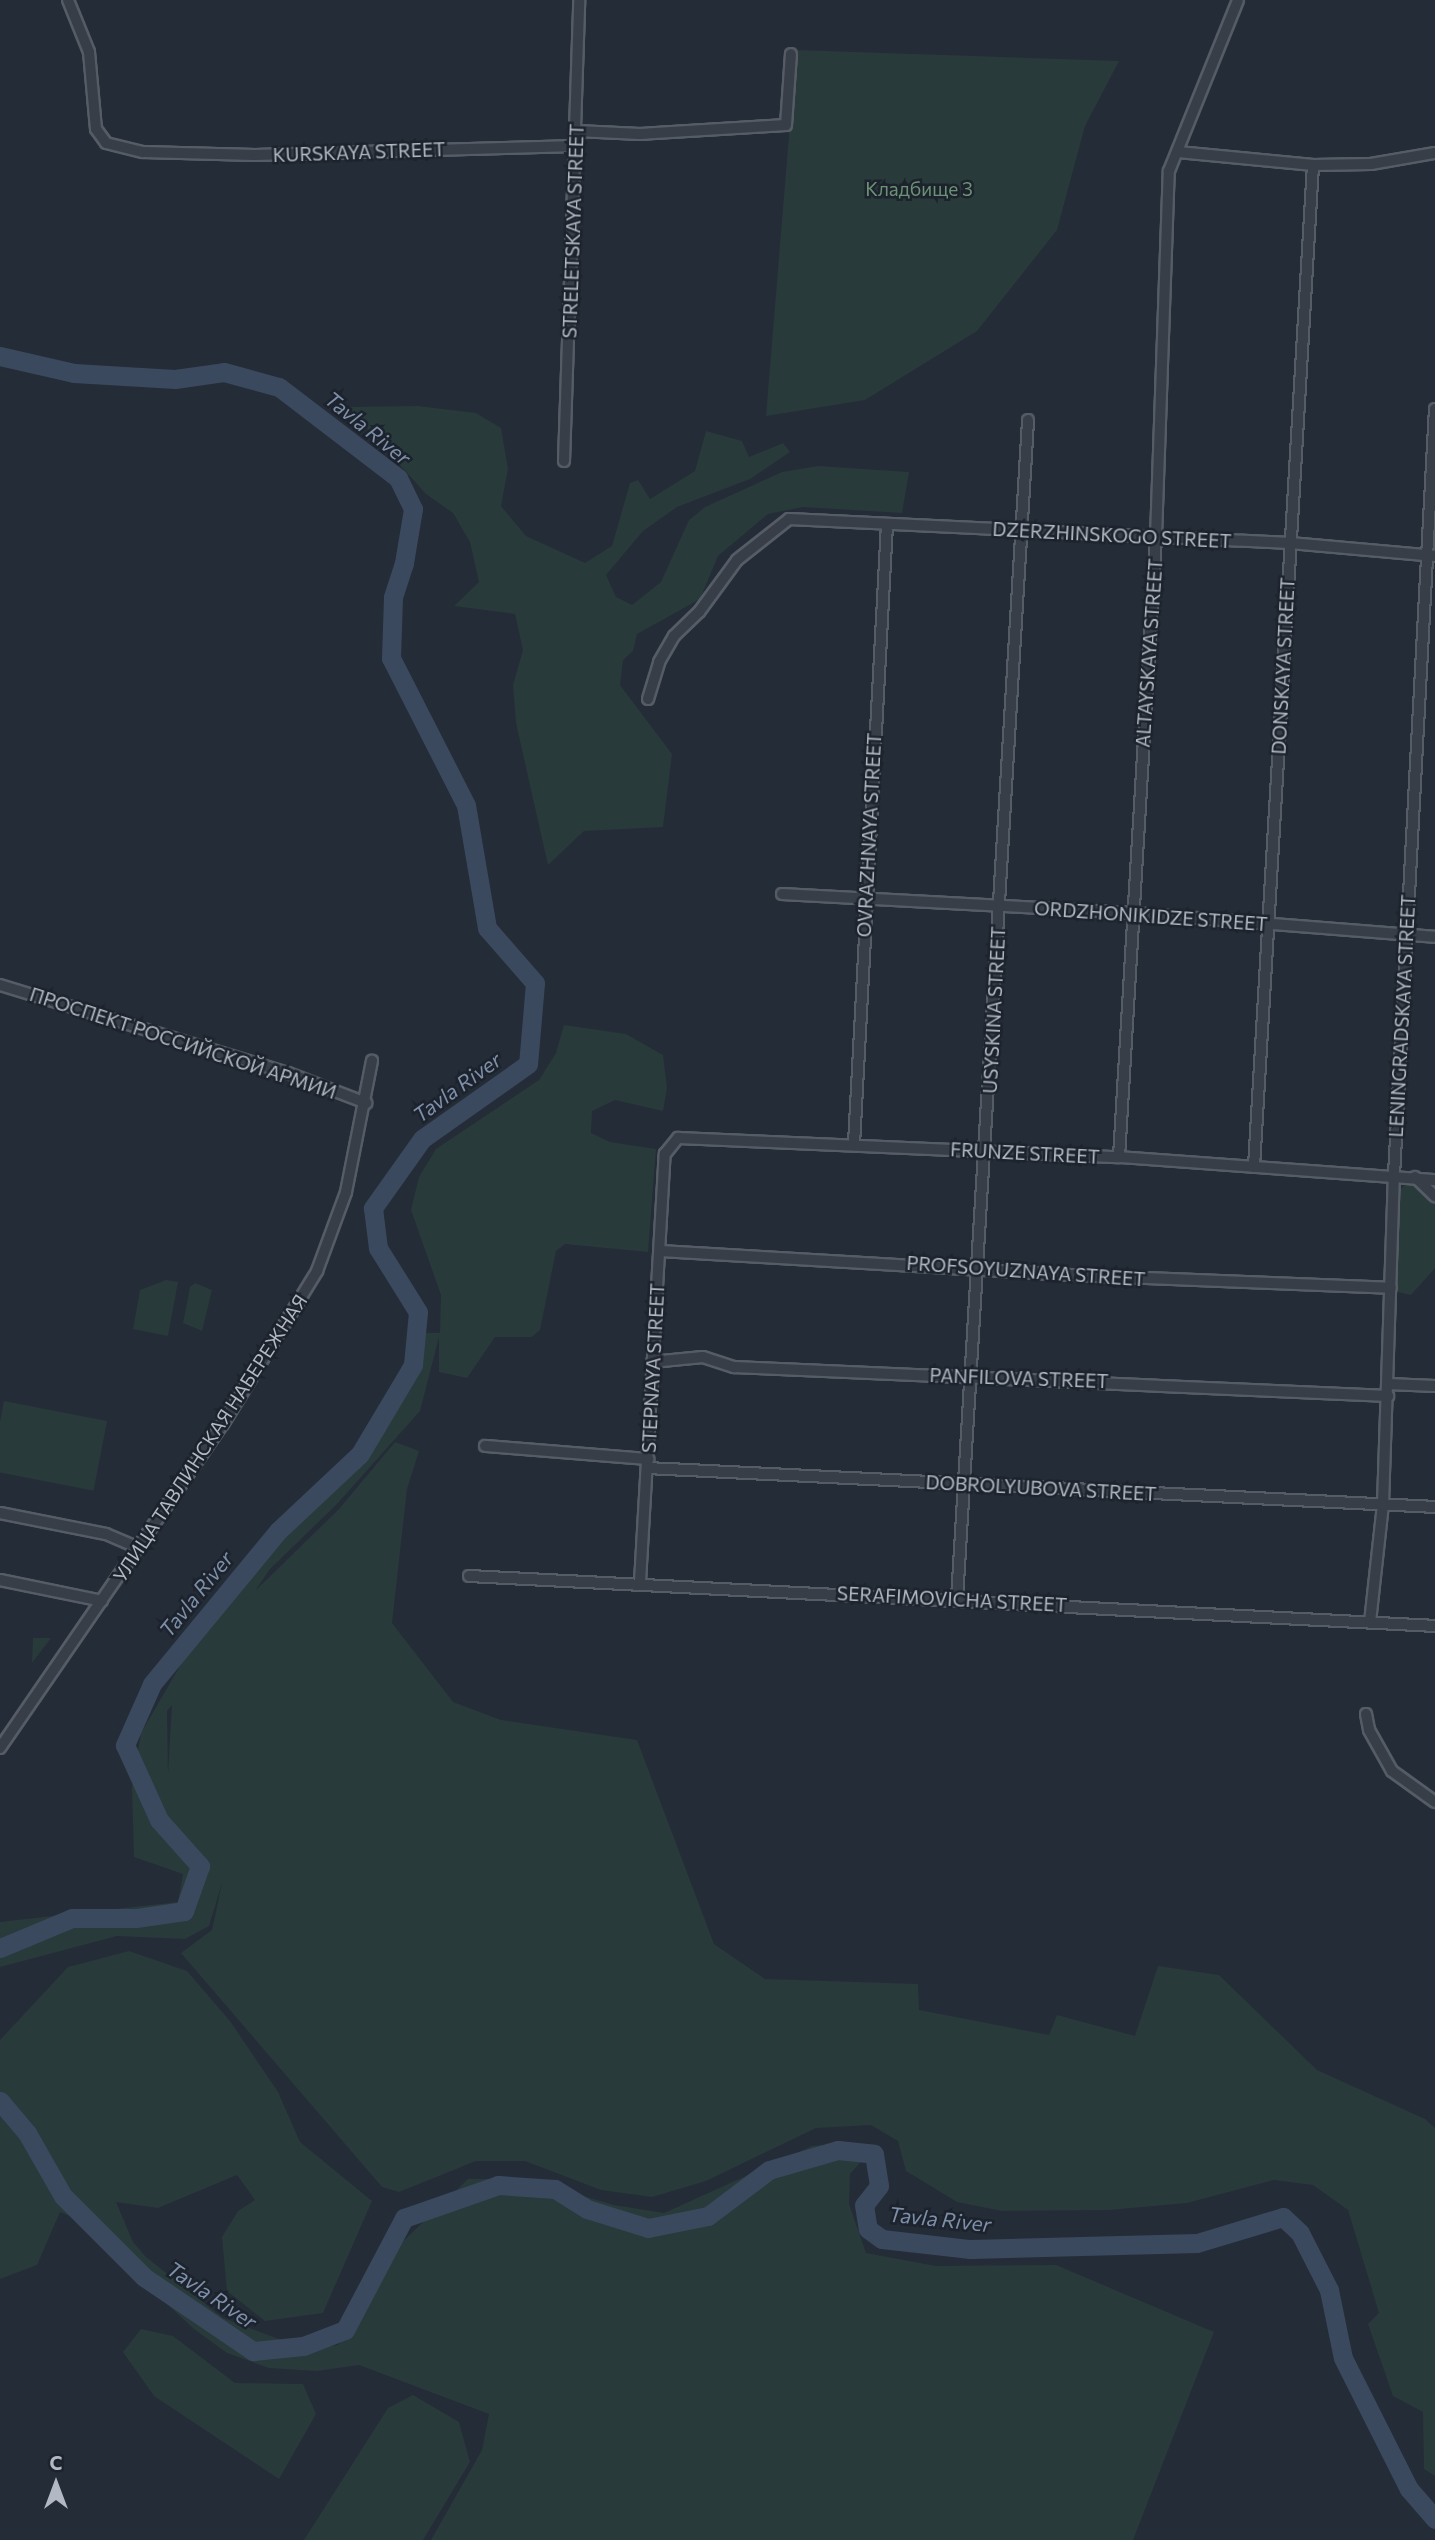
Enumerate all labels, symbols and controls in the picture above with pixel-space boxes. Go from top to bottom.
street label: STRELETSKAYA STREET [558,123,588,339]
street label: KURSKAYA STREET [272,138,446,166]
park label: Кладбище 3 [865,178,973,200]
water label: Tavla River [320,386,416,470]
street label: DZERZHINSKOGO STREET [992,517,1232,553]
street label: ALTAYSKAYA STREET [1131,558,1167,748]
street label: DONSKAYA STREET [1267,577,1299,755]
street label: OVRAZHNAYA STREET [852,732,886,938]
street label: LENINGRADSKAYA STREET [1384,894,1420,1138]
street label: ORDZHONIKIDZE STREET [1033,896,1269,936]
street label: USYSKINA STREET [978,926,1010,1094]
street label: ПРОСПЕКТ РОССИЙСКОЙ АРМИИ [27,983,339,1103]
water label: Tavla River [408,1047,506,1127]
street label: FRUNZE STREET [950,1138,1100,1168]
street label: PROFSOYUZNAYA STREET [906,1251,1146,1291]
street label: STEPNAYA STREET [637,1282,669,1454]
street label: УЛИЦА ТАВЛИНСКАЯ НАБЕРЕЖНАЯ [108,1290,312,1586]
street label: PANFILOVA STREET [929,1363,1109,1393]
street label: DOBROLYUBOVA STREET [925,1471,1157,1505]
water label: Tavla River [154,1546,238,1642]
street label: SERAFIMOVICHA STREET [836,1582,1068,1616]
water label: Tavla River [888,2201,992,2237]
water label: Tavla River [162,2256,262,2334]
north arrow [21,2449,91,2519]
text: С [50,2451,63,2474]

